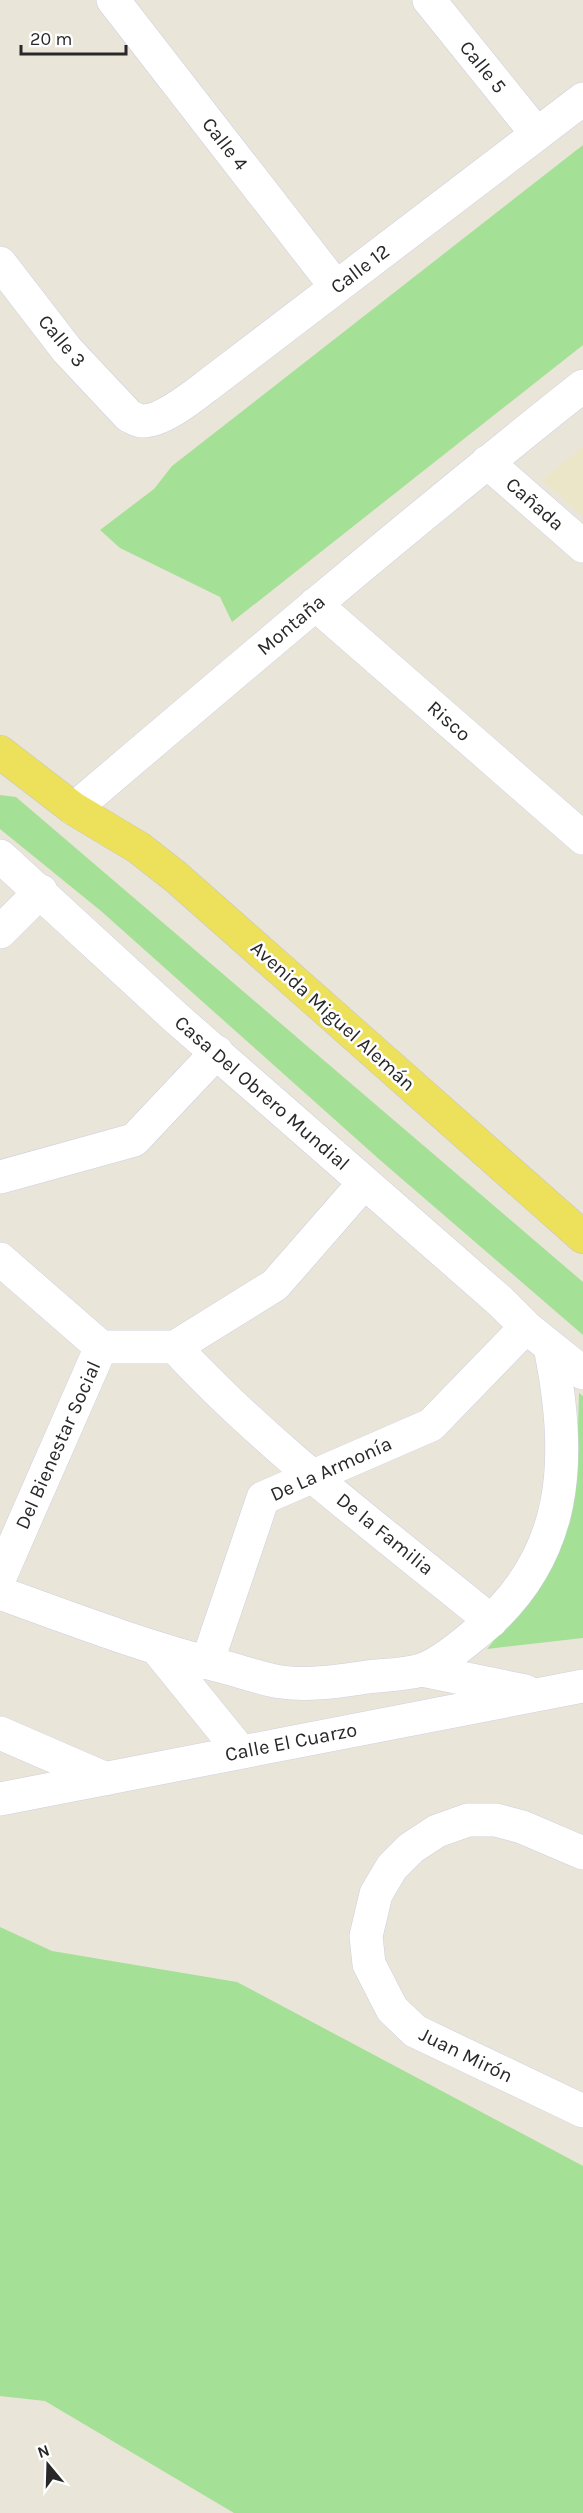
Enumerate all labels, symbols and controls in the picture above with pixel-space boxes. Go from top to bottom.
scale bar [21,18,126,56]
text: 20 m [30,28,72,50]
street label: Calle 5 [455,36,511,98]
street label: Calle 4 [197,113,253,175]
street label: Calle 12 [326,239,394,299]
street label: Calle 3 [33,310,91,372]
street label: Cañada [501,473,569,535]
street label: Montaña [252,590,330,660]
street label: Risco [423,696,475,746]
street label: Avenida Miguel Alemán [246,936,420,1096]
street label: Casa Del Obrero Mundial [170,1011,354,1175]
street label: Del Bienestar Social [11,1357,105,1533]
street label: De La Armonía [267,1432,395,1506]
street label: De la Familia [332,1488,438,1580]
street label: Calle El Cuarzo [223,1718,359,1766]
street label: Juan Mirón [416,2022,516,2088]
north arrow [18,2435,78,2495]
text: N [35,2440,52,2462]

